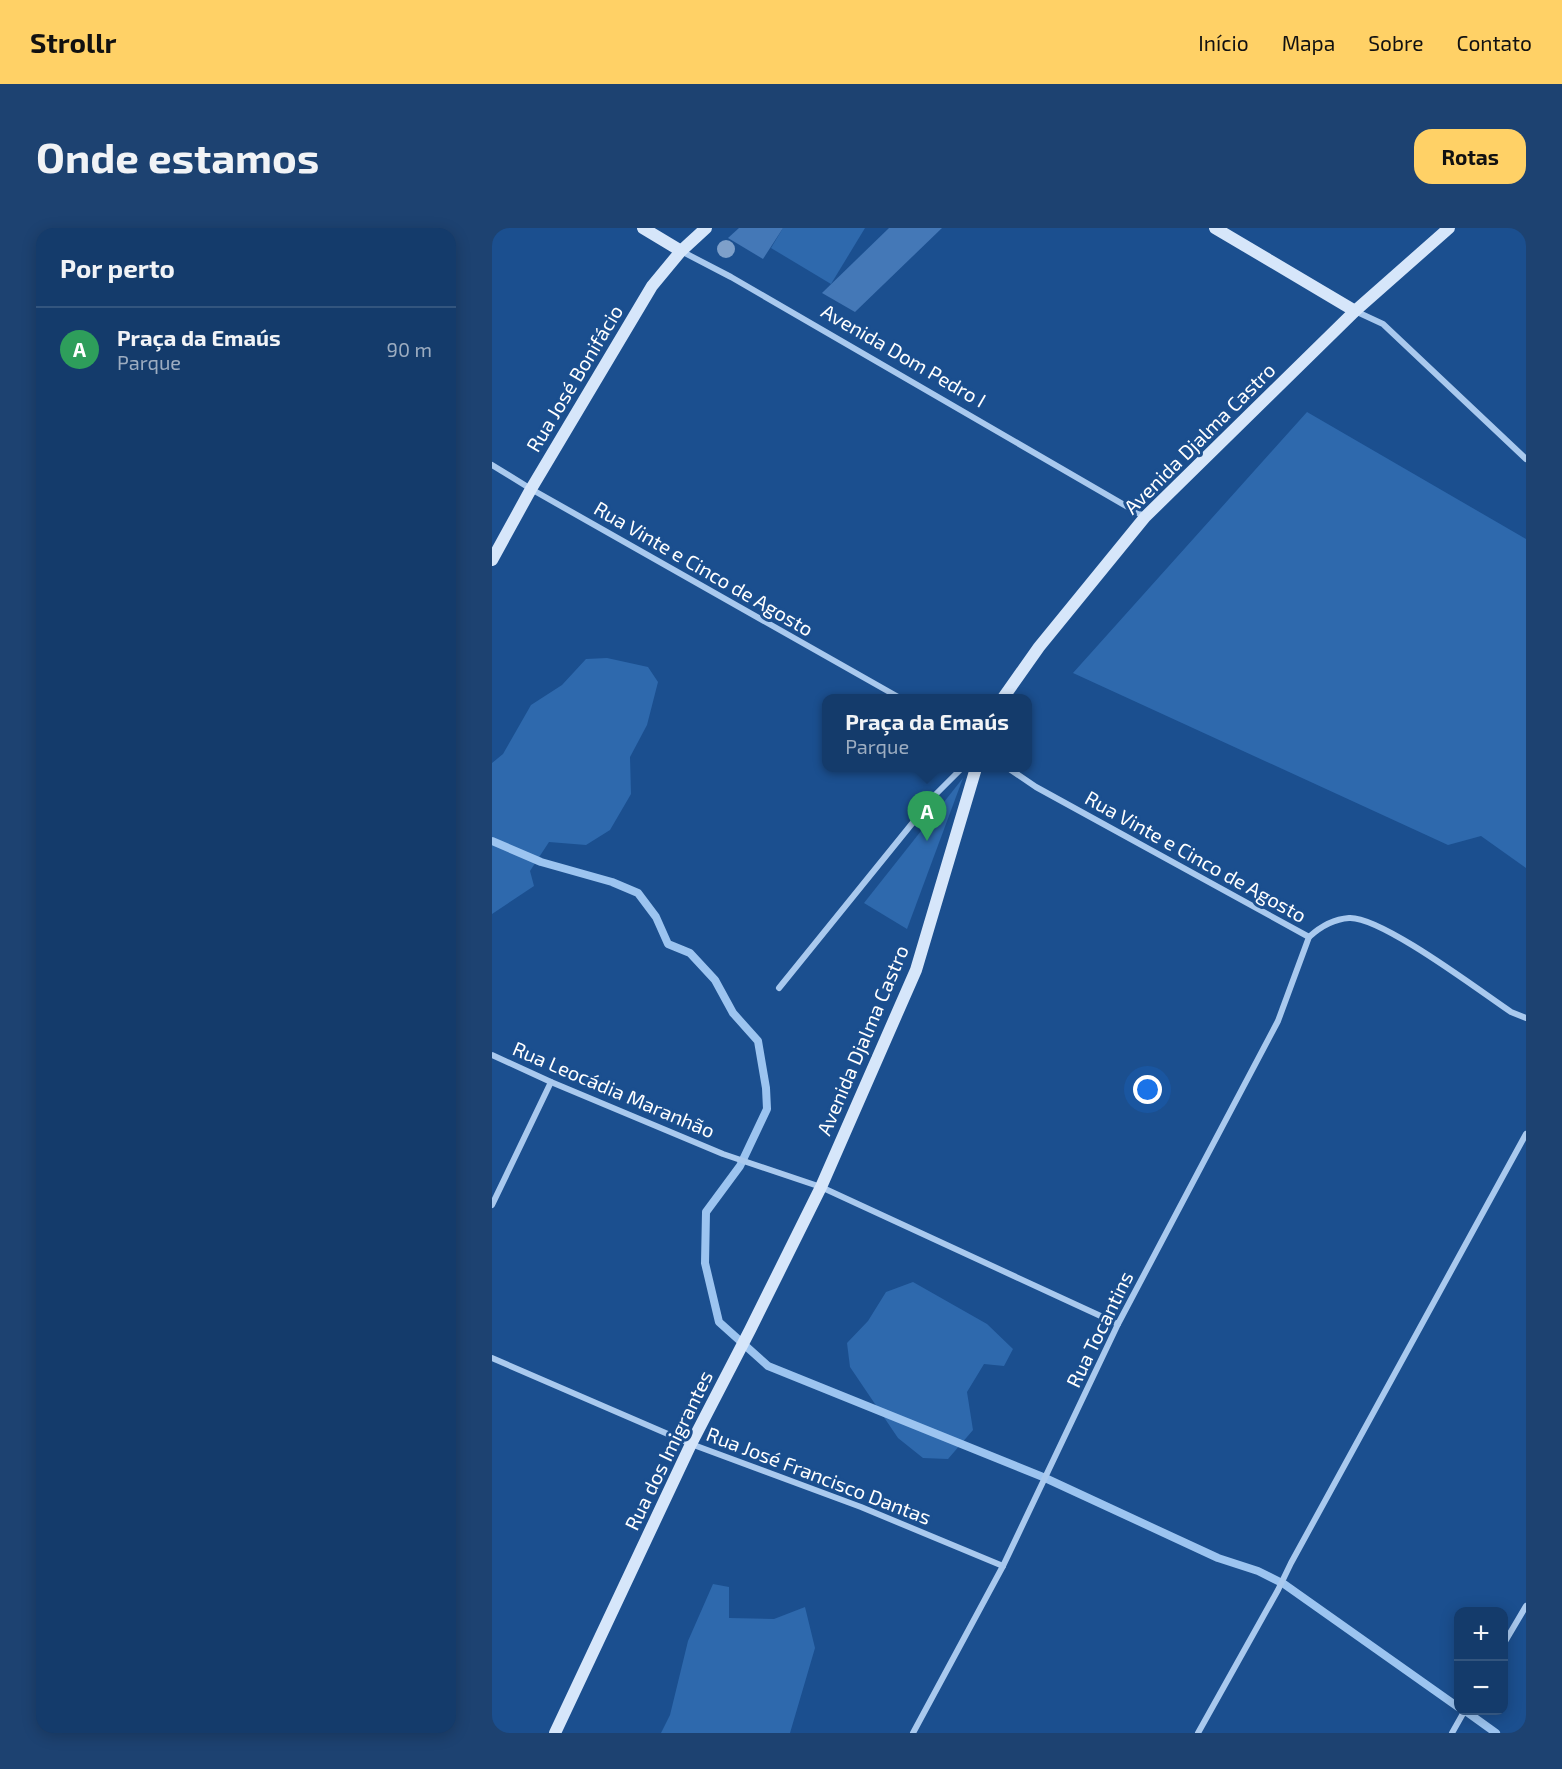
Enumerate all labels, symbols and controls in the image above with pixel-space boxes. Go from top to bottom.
text: Strollr [30,25,116,59]
text: Início [1198,30,1249,55]
text: Mapa [1282,30,1335,55]
text: Sobre [1368,30,1423,55]
text: Contato [1456,30,1532,55]
button: Rotas [1414,129,1526,184]
text: Onde estamos [36,131,319,181]
text: Por perto [60,252,175,283]
street label: Avenida Dom Pedro I [817,298,991,412]
street label: Rua José Bonifácio [521,300,627,456]
text: Praça da Emaús [117,324,281,350]
text: A [73,337,86,361]
text: 90 m [387,337,432,361]
text: Parque [117,350,181,374]
street label: Avenida Djalma Castro [1118,357,1280,519]
street label: Rua Vinte e Cinco de Agosto [590,495,818,641]
popup [822,694,1032,772]
text: Praça da Emaús [845,708,1009,734]
text: Parque [845,734,909,758]
street label: Rua Vinte e Cinco de Agosto [1081,785,1311,927]
pin: A [908,792,946,841]
street label: Avenida Djalma Castro [811,941,913,1139]
street label: Rua Leocádia Maranhão [509,1036,719,1142]
your location [1133,1075,1162,1104]
street label: Rua Tocantins [1061,1267,1137,1391]
street label: Rua dos Imigrantes [619,1366,717,1534]
street label: Rua José Francisco Dantas [703,1421,935,1529]
map controls [1454,1607,1508,1715]
button: + [1454,1607,1508,1661]
button: − [1454,1661,1508,1715]

